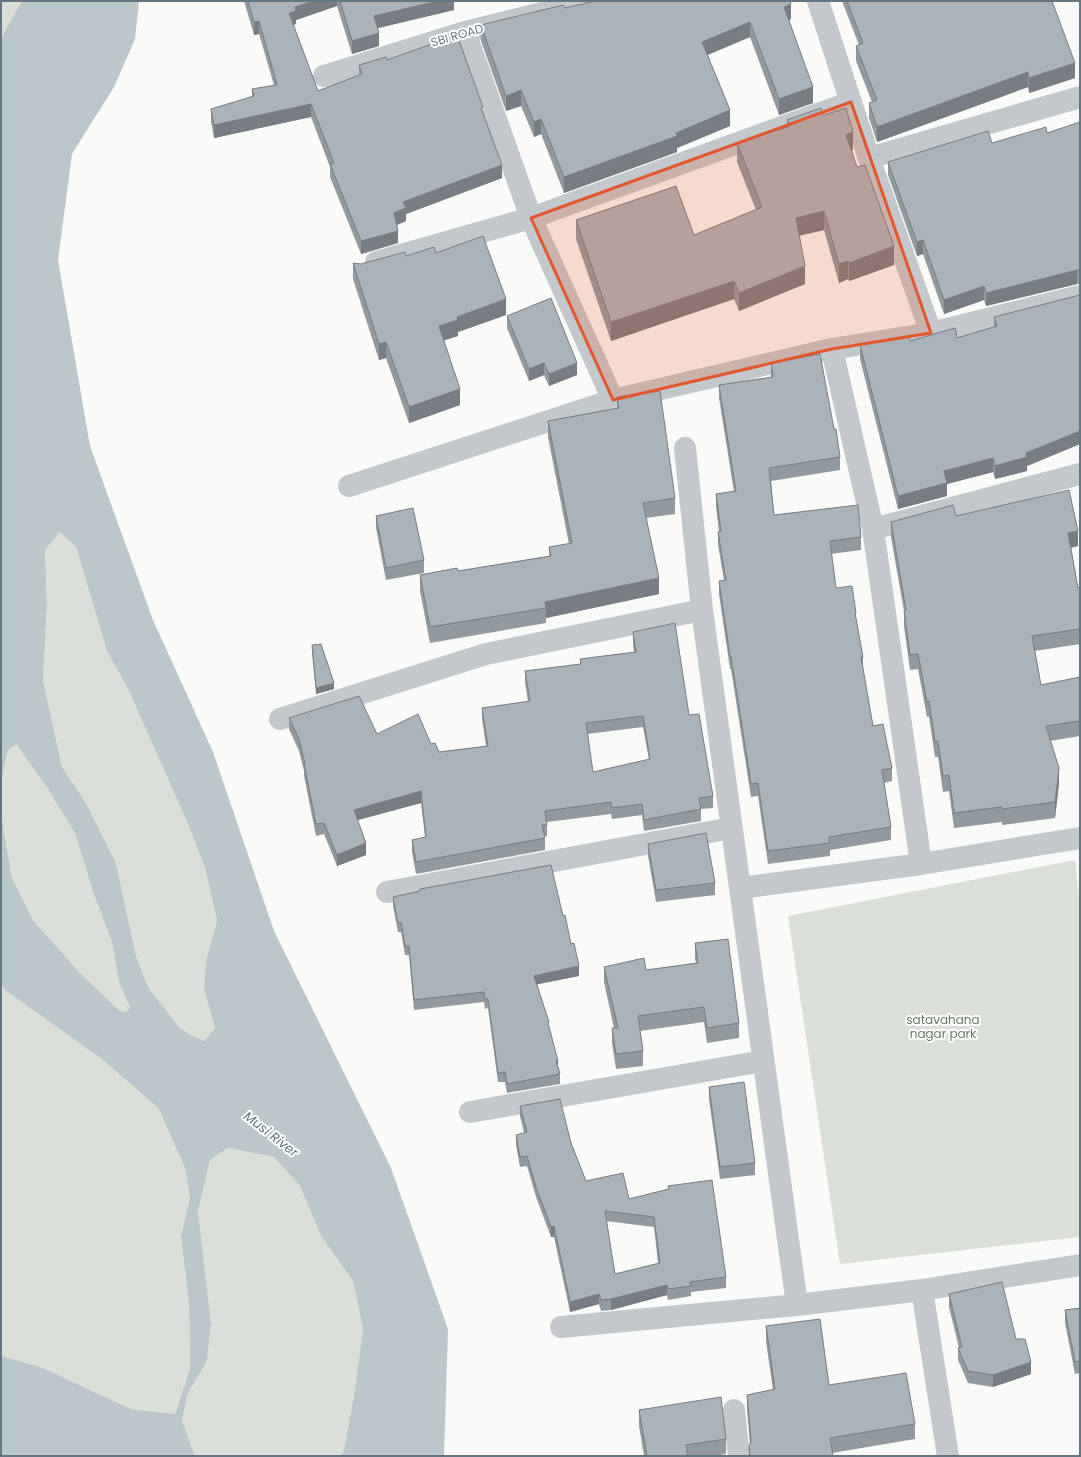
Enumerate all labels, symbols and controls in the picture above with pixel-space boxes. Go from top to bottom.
street label: SBI ROAD [429,19,485,51]
park label: satavahana nagar park [906,1011,980,1042]
water label: Musi River [240,1107,303,1162]

